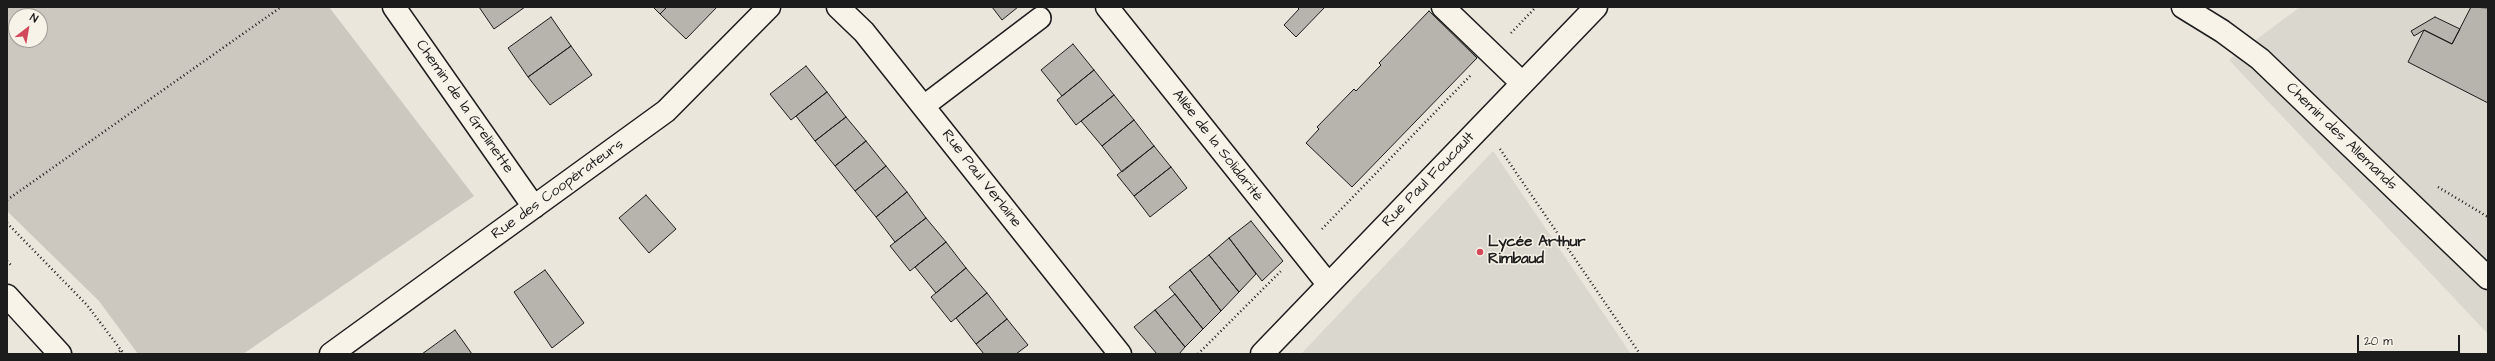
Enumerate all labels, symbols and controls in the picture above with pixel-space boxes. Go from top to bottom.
north arrow [8,8,48,48]
text: N [27,10,41,26]
street label: Chemin de la Grelinette [411,37,517,177]
street label: Chemin des Allemands [2282,79,2400,195]
street label: Allée de la Solidarité [1168,86,1266,206]
street label: Rue Paul Verlaine [937,126,1025,232]
street label: Rue Paul Foucault [1379,129,1479,231]
street label: Rue des Coopérateurs [488,136,628,244]
place label: Lycée Arthur Rimbaud [1488,234,1586,269]
marker: Lycée Arthur Rimbaud [1475,247,1485,257]
scale bar [2359,327,2462,353]
text: 20 m [2364,333,2393,350]

